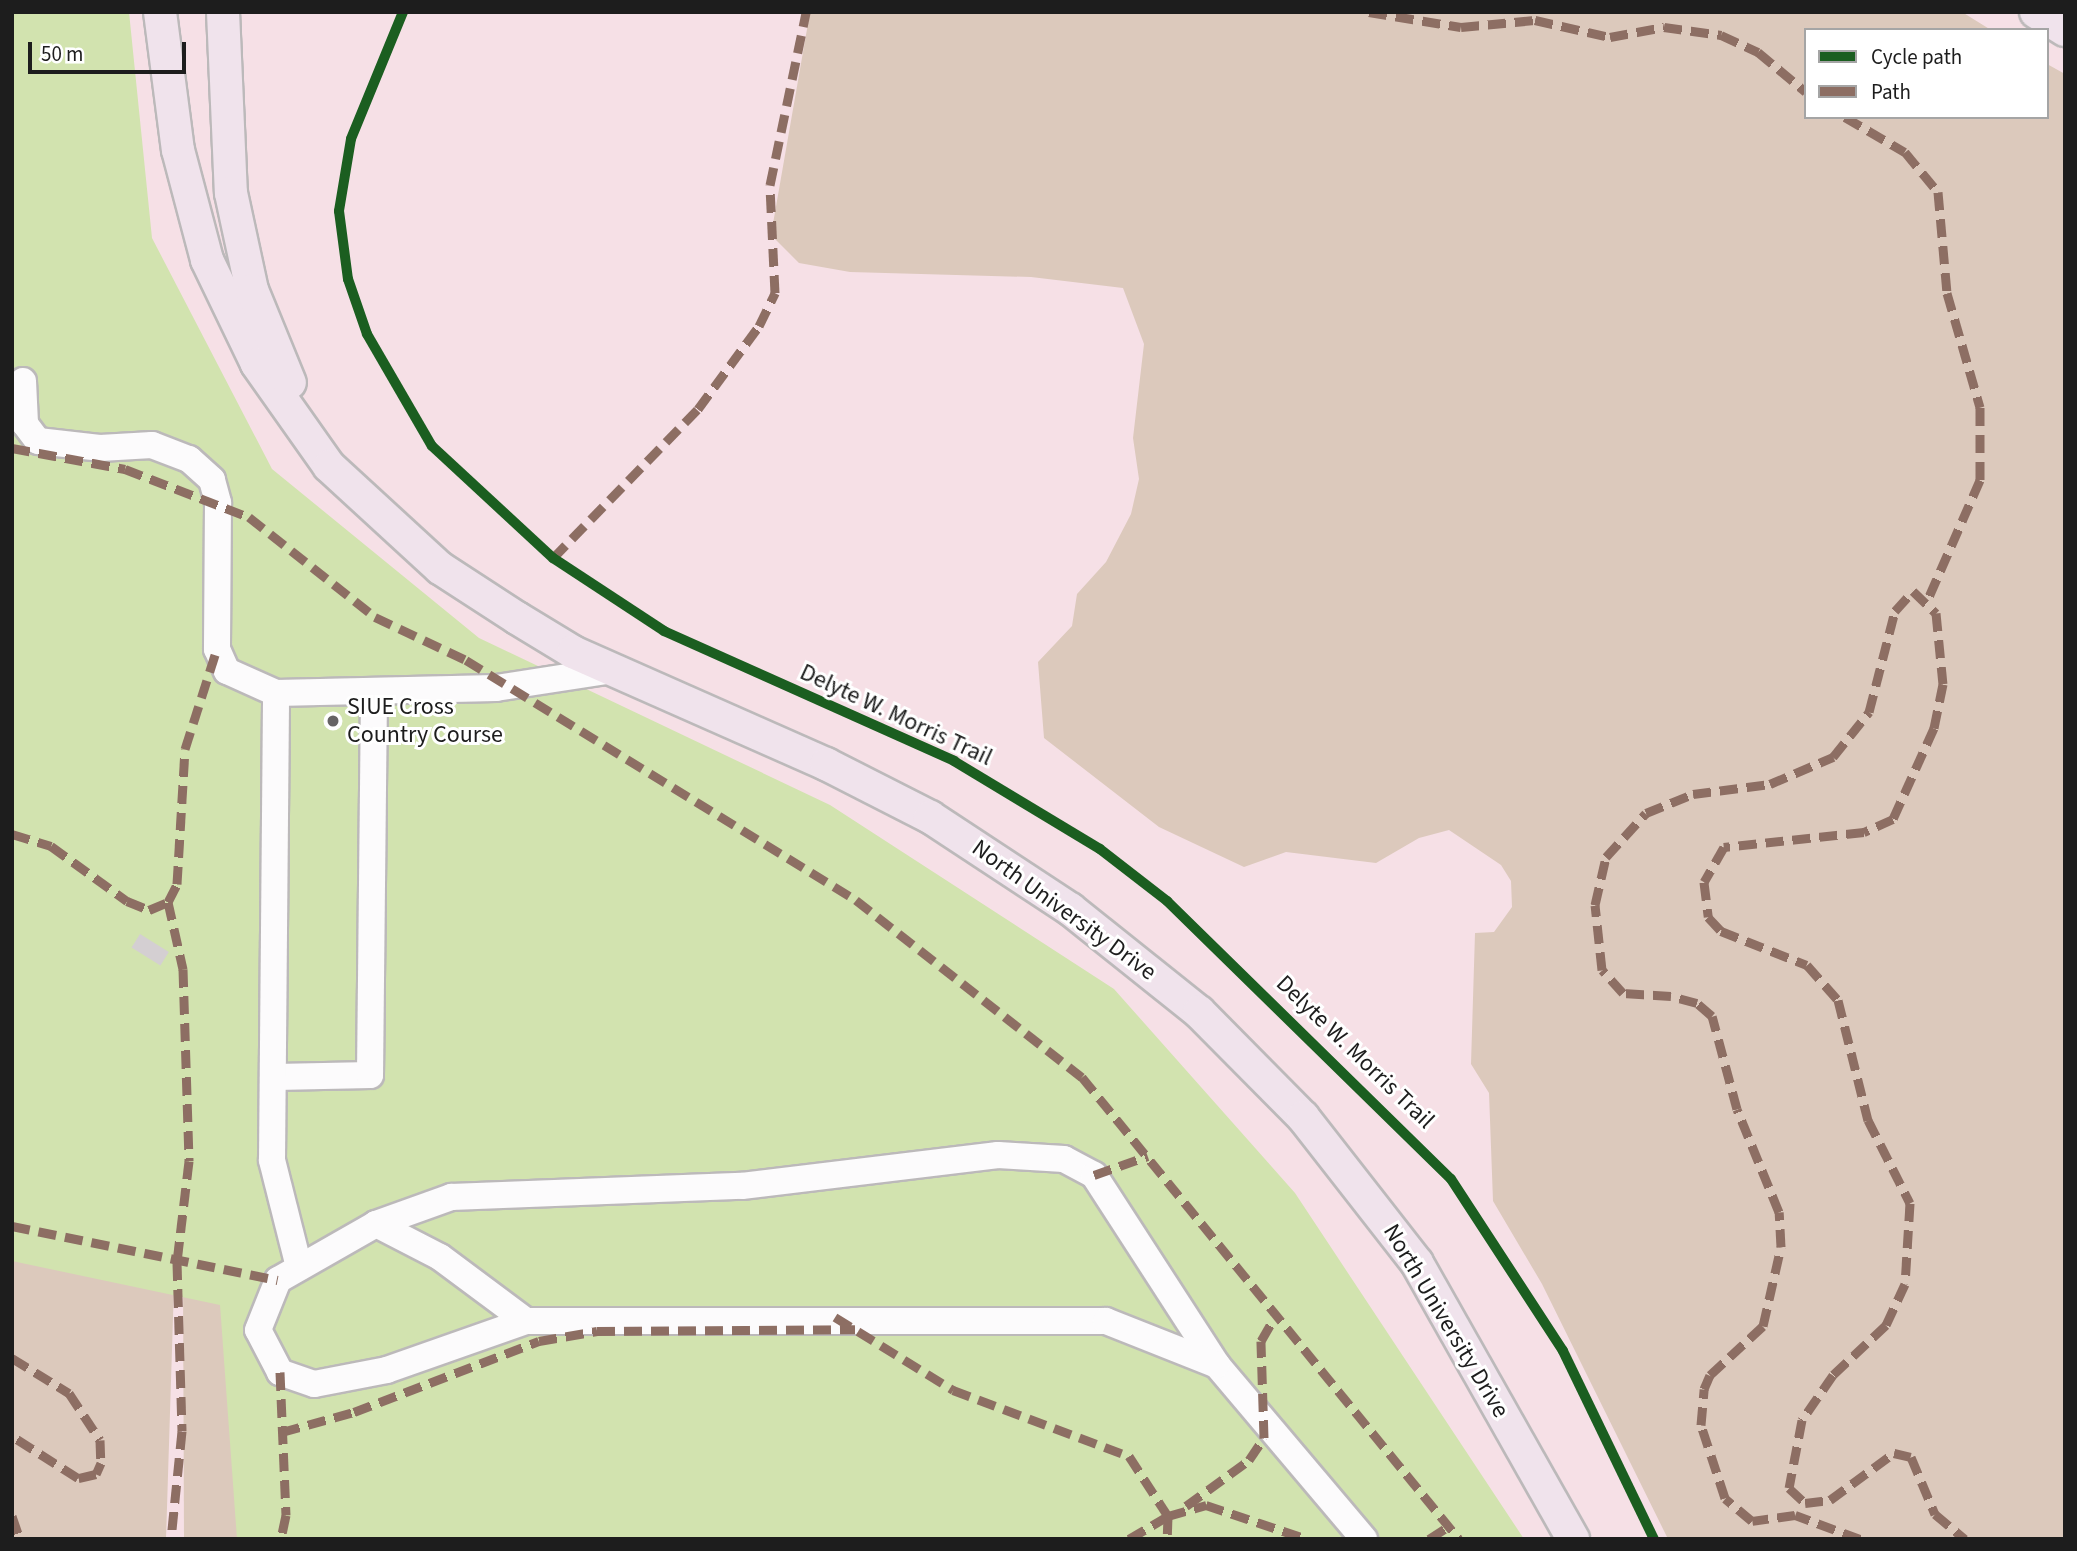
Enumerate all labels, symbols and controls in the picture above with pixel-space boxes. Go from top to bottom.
scale bar [32,28,189,72]
legend [1804,28,2049,119]
text: 50 m [41,39,83,69]
text: Cycle path [1871,42,1962,72]
text: Path [1871,77,1911,107]
street label: Delyte W. Morris Trail [795,658,997,772]
place label: SIUE Cross Country Course [347,693,503,749]
marker: SIUE Cross Country Course [325,713,341,729]
street label: North University Drive [966,833,1162,987]
street label: Delyte W. Morris Trail [1270,969,1440,1135]
street label: North University Drive [1377,1219,1515,1423]

